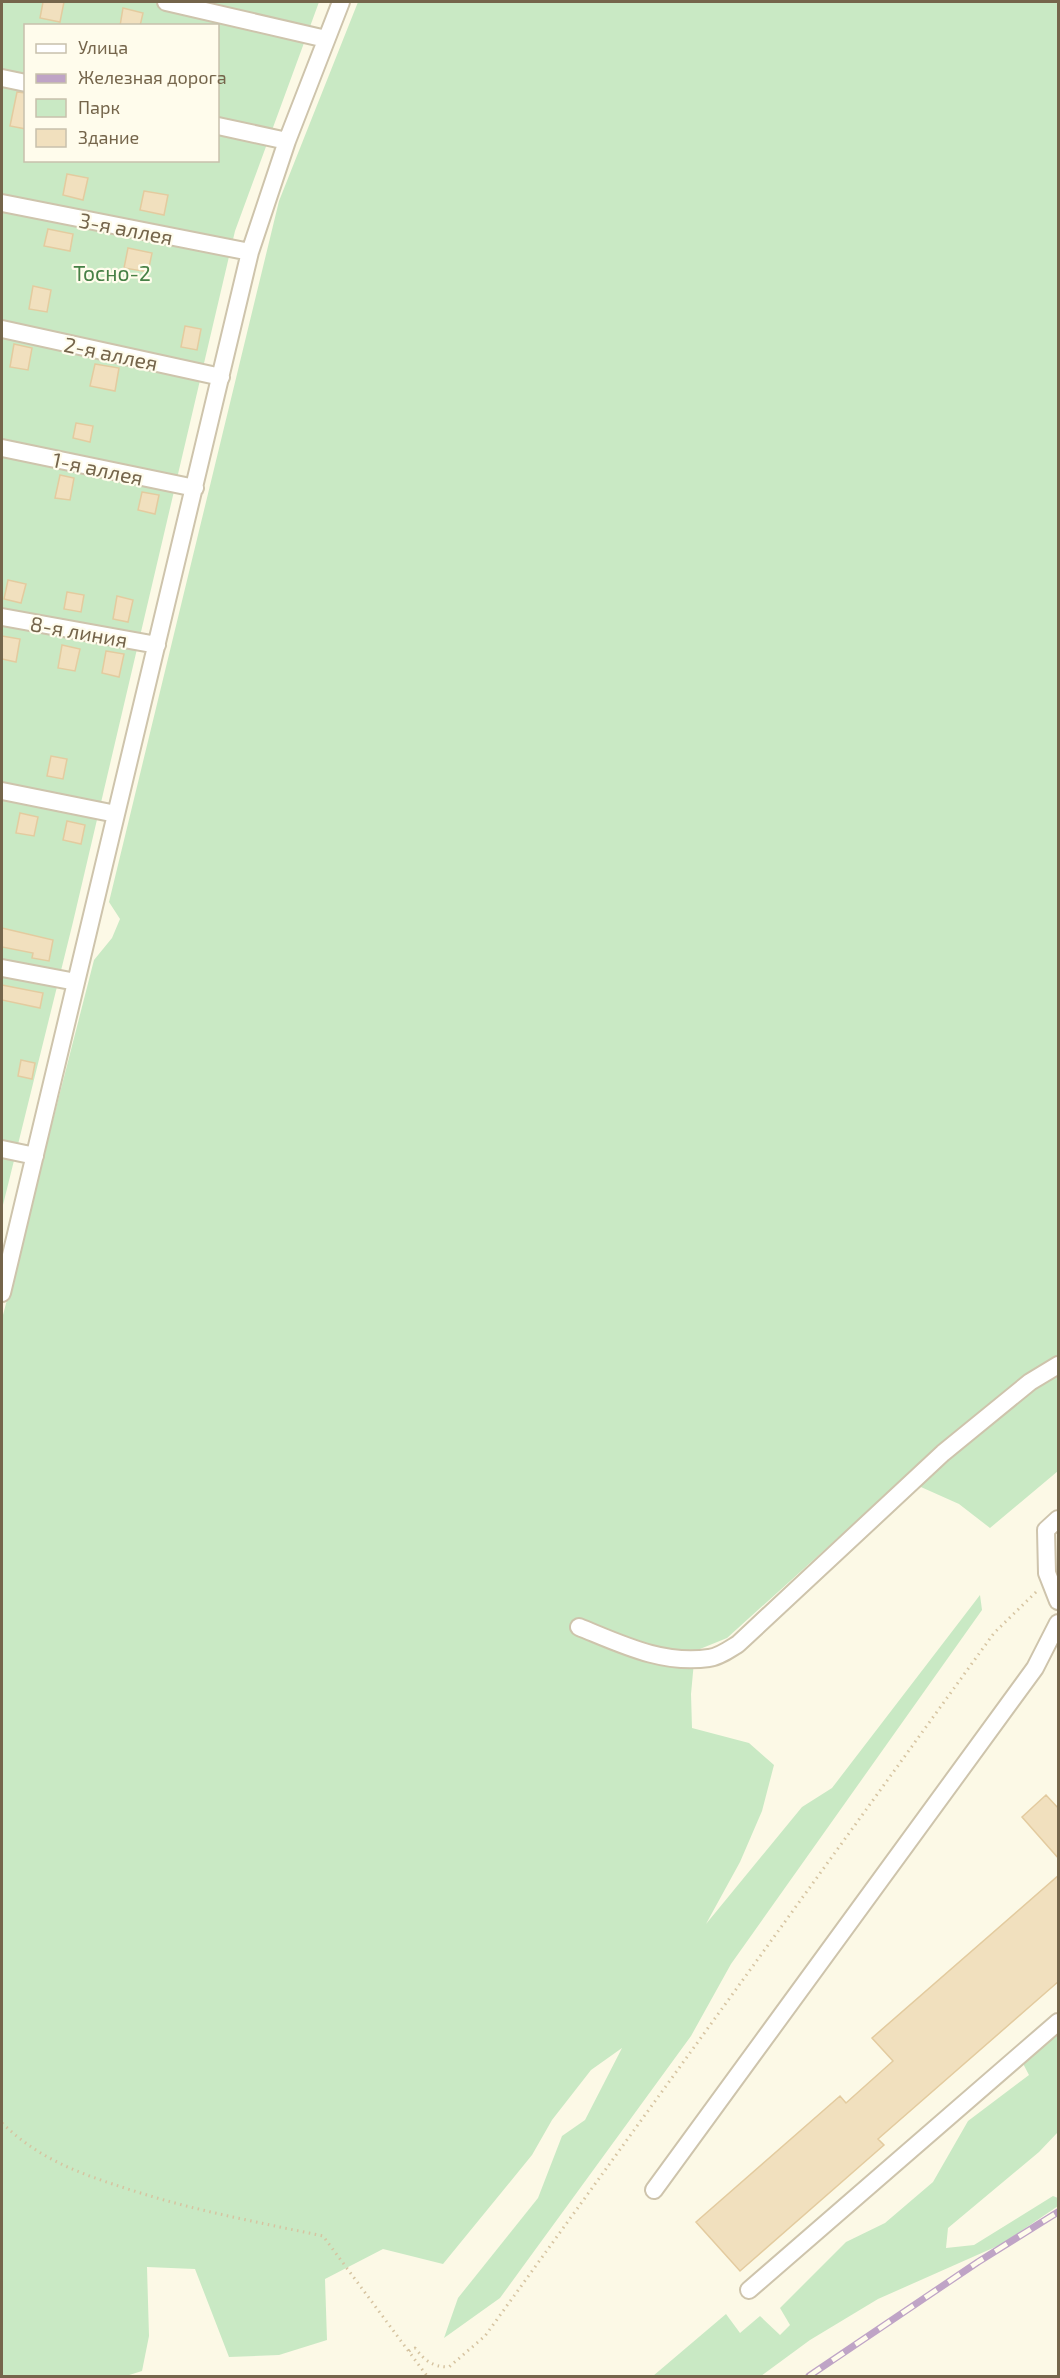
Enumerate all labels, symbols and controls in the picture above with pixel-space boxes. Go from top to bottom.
legend [24,24,219,162]
text: Улица [78,36,128,58]
text: Железная дорога [78,66,227,88]
text: Парк [78,96,120,118]
text: Здание [78,126,139,148]
street label: 3-я аллея [77,207,175,249]
park label: Тосно-2 [73,260,151,285]
street label: 2-я аллея [62,331,160,375]
street label: 1-я аллея [50,446,146,490]
street label: 8-я линия [28,610,130,652]

